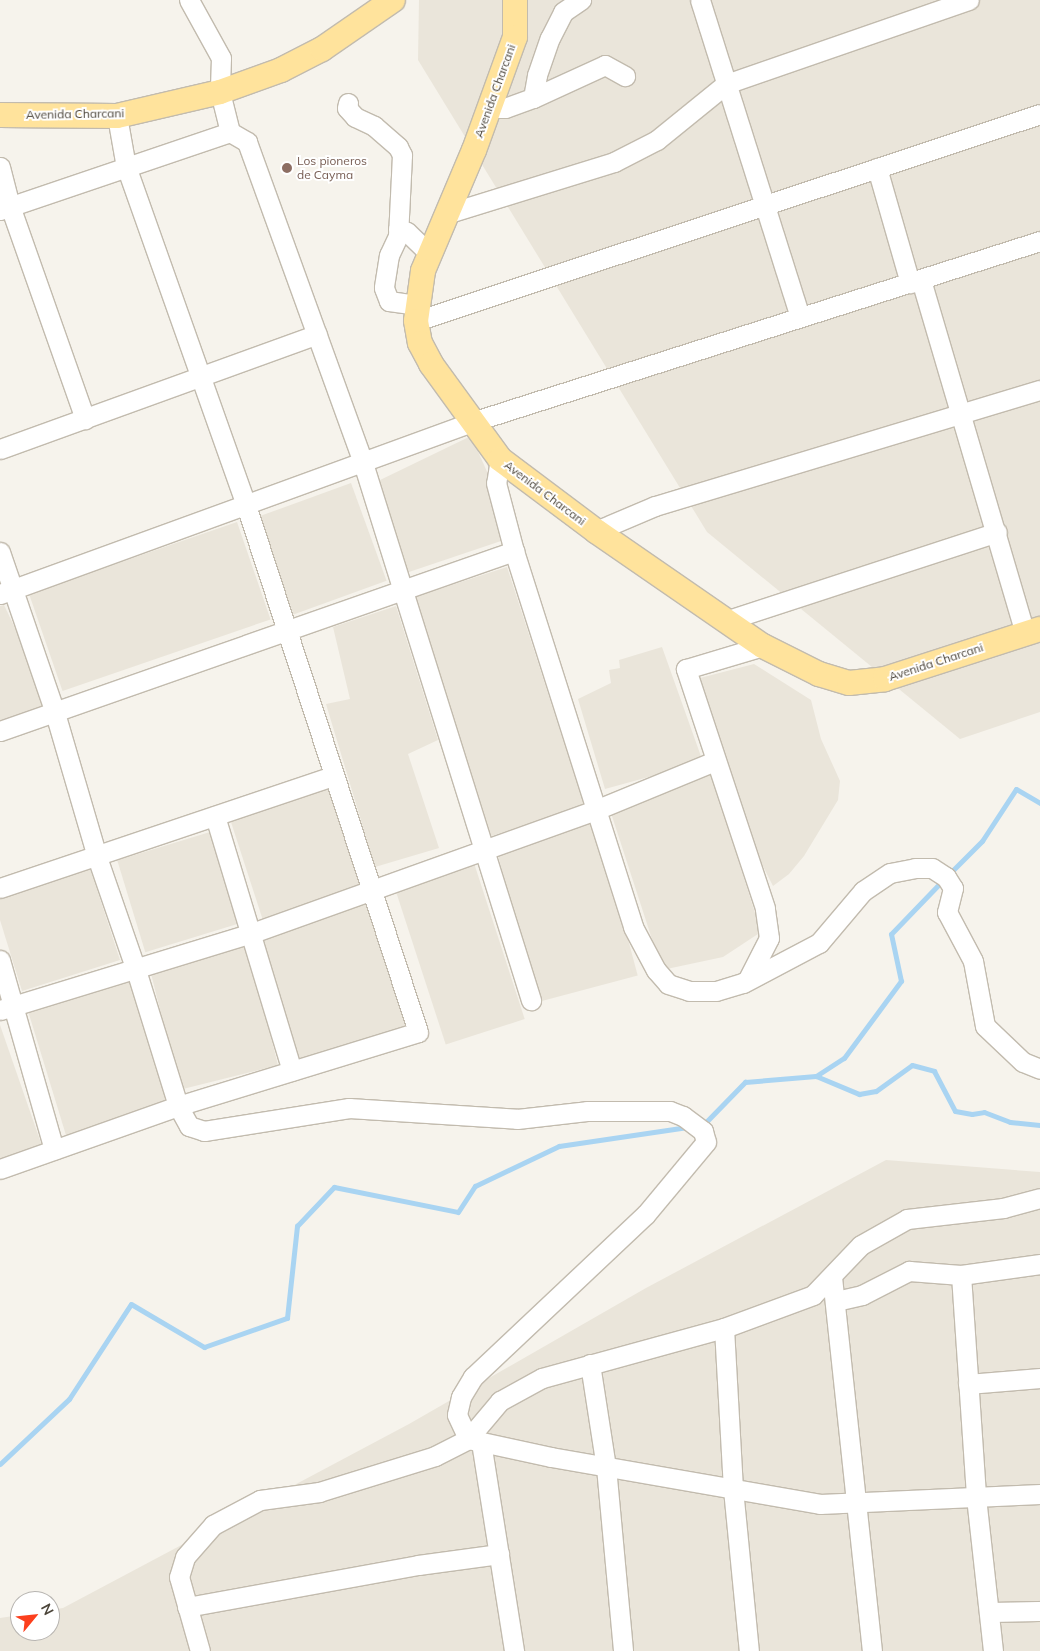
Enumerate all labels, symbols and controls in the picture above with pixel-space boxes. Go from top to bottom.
street label: Avenida Charcani [471,42,519,140]
street label: Avenida Charcani [26,106,124,122]
place label: Los pioneros de Cayma [297,154,367,182]
marker: Los pioneros de Cayma [281,162,293,174]
street label: Avenida Charcani [501,458,589,528]
street label: Avenida Charcani [887,640,985,684]
north arrow [10,1591,60,1641]
text: N [37,1601,58,1618]

